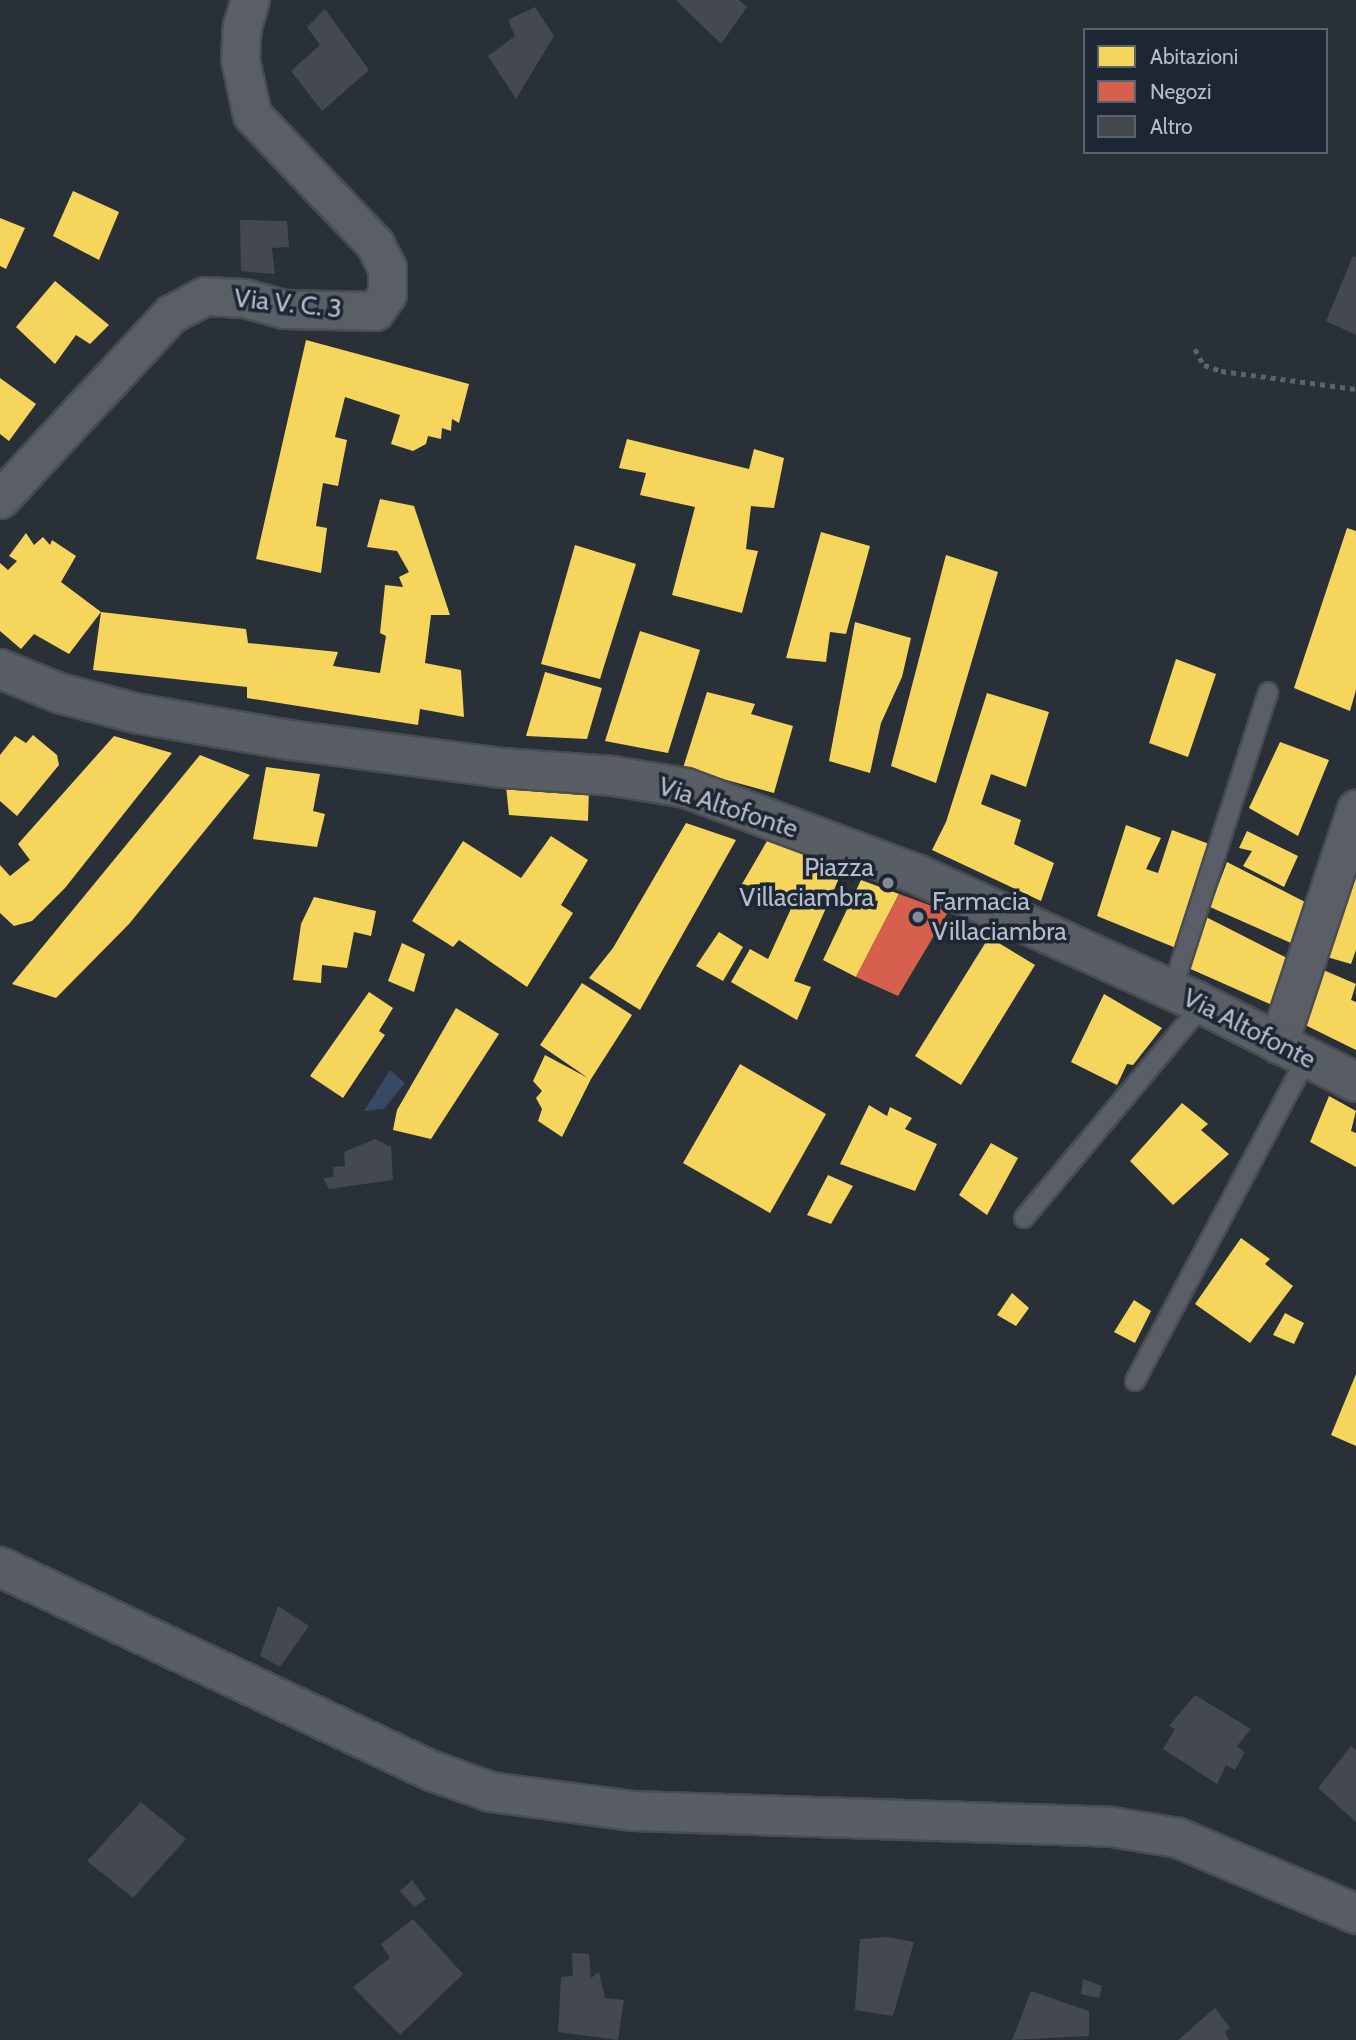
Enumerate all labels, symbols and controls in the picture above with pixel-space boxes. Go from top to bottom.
legend [1083,28,1328,154]
text: Abitazioni [1150,44,1238,69]
text: Negozi [1150,79,1211,104]
text: Altro [1150,114,1193,139]
street label: Via V. C. 3 [233,283,343,325]
street label: Via Altofonte [654,771,802,845]
place label: Piazza Villaciambra [739,852,874,914]
marker: Piazza Villaciambra [880,875,896,891]
place label: Farmacia Villaciambra [932,886,1067,948]
marker: Farmacia Villaciambra [910,909,926,925]
street label: Via Altofonte [1178,982,1320,1076]

